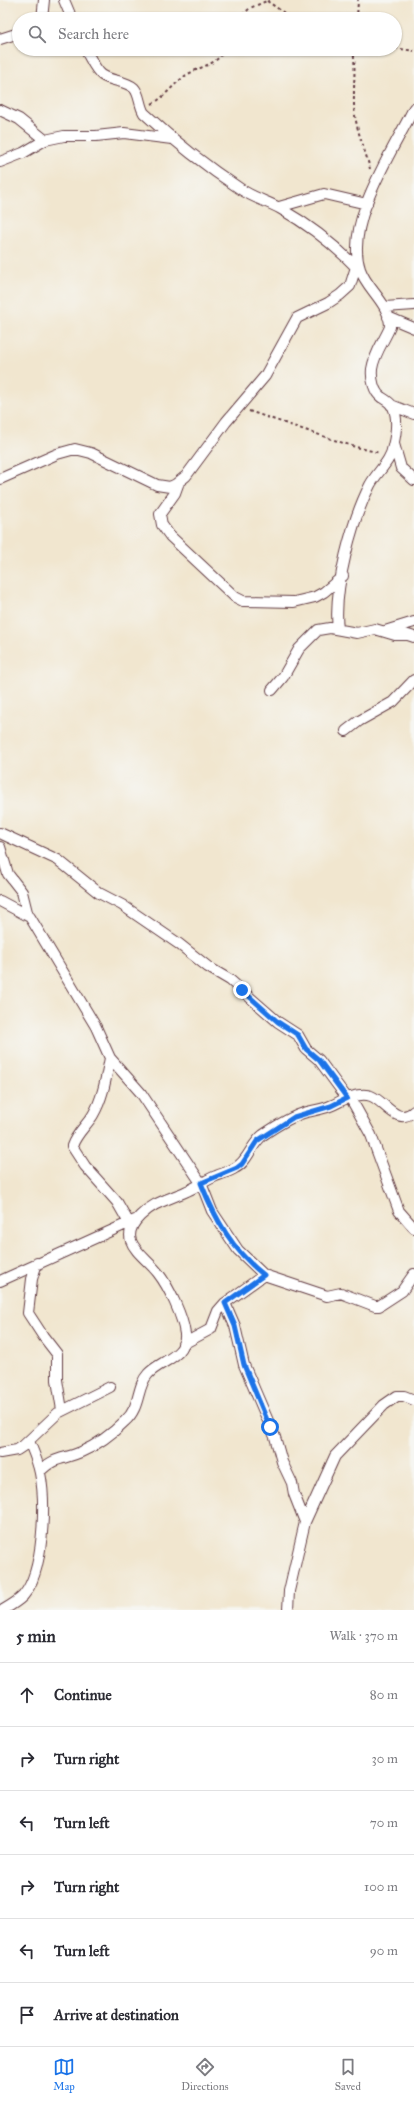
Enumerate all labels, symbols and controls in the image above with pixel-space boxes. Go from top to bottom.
search box [12,12,402,56]
icon: search [26,23,48,45]
text: Search here [58,25,129,43]
route end [233,981,251,999]
route start [261,1418,279,1436]
text: 5 min [16,1626,56,1647]
text: Walk · 370 m [329,1628,398,1644]
icon: ahead [16,1684,38,1706]
text: Continue [54,1686,112,1704]
text: 80 m [370,1687,398,1703]
icon: right [16,1748,38,1770]
text: Turn right [54,1750,119,1768]
text: 30 m [372,1751,398,1767]
icon: left [16,1812,38,1834]
text: Turn left [54,1814,110,1832]
text: 70 m [370,1815,398,1831]
icon: right [16,1876,38,1898]
text: Turn right [54,1878,119,1896]
text: 100 m [364,1879,398,1895]
icon: left [16,1940,38,1962]
text: Turn left [54,1942,110,1960]
text: 90 m [370,1943,398,1959]
icon: arrive [16,2004,38,2026]
text: Arrive at destination [54,2006,179,2024]
tab: Map [53,2056,75,2093]
tab: Directions [181,2056,229,2093]
tab: Saved [335,2056,361,2093]

